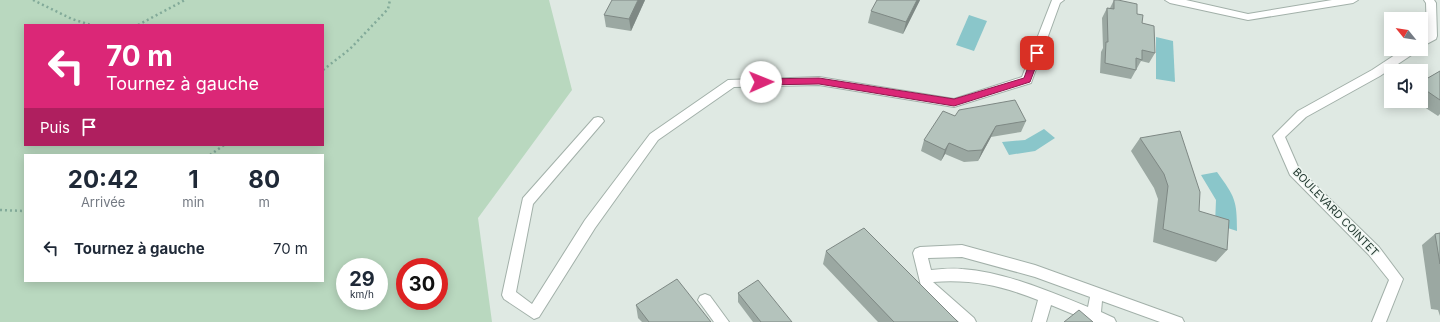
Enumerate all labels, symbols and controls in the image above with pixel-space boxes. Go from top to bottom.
north arrow [1384,12,1428,56]
map controls [1384,12,1428,108]
pin [1020,36,1054,70]
text: 70 m [106,39,173,73]
icon: left [40,40,92,92]
icon: arrive [1026,42,1048,64]
position arrow [740,61,782,103]
button: sound [1384,64,1428,108]
text: Tournez à gauche [106,73,259,94]
icon: arrive [78,116,100,138]
text: Puis [40,118,70,137]
text: 20:42 [68,165,138,194]
text: 1 [188,165,199,194]
text: 80 [248,165,280,194]
street label: BOULEVARD COINTET [1290,165,1382,259]
text: Arrivée [81,194,125,210]
text: min [182,194,205,210]
text: m [259,194,270,210]
icon: left [40,237,62,259]
text: Tournez à gauche [74,239,205,258]
text: 70 m [273,239,308,258]
speed limit sign: 30 [396,258,448,310]
text: 29 [349,267,375,291]
text: km/h [350,288,374,300]

